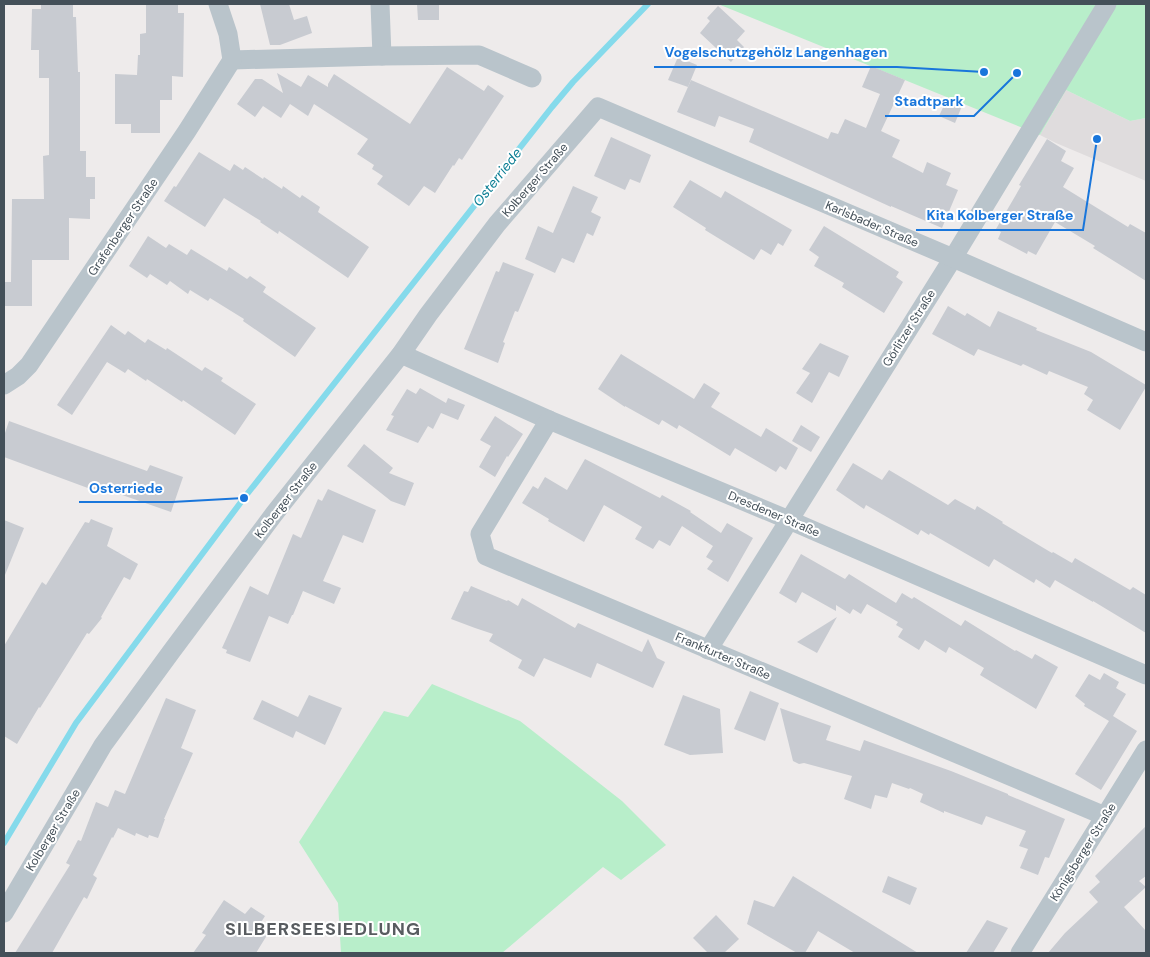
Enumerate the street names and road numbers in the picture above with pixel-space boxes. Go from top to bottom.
street label: Kolberger Straße [498,139,572,220]
street label: Grafenberger Straße [84,175,162,279]
street label: Karlsbader Straße [823,197,921,251]
street label: Görlitzer Straße [879,286,939,370]
street label: Kolberger Straße [251,458,321,542]
street label: Dresdener Straße [726,487,822,541]
street label: Frankfurter Straße [673,629,773,683]
street label: Kolberger Straße [22,786,84,874]
street label: Königsberger Straße [1046,800,1120,904]

